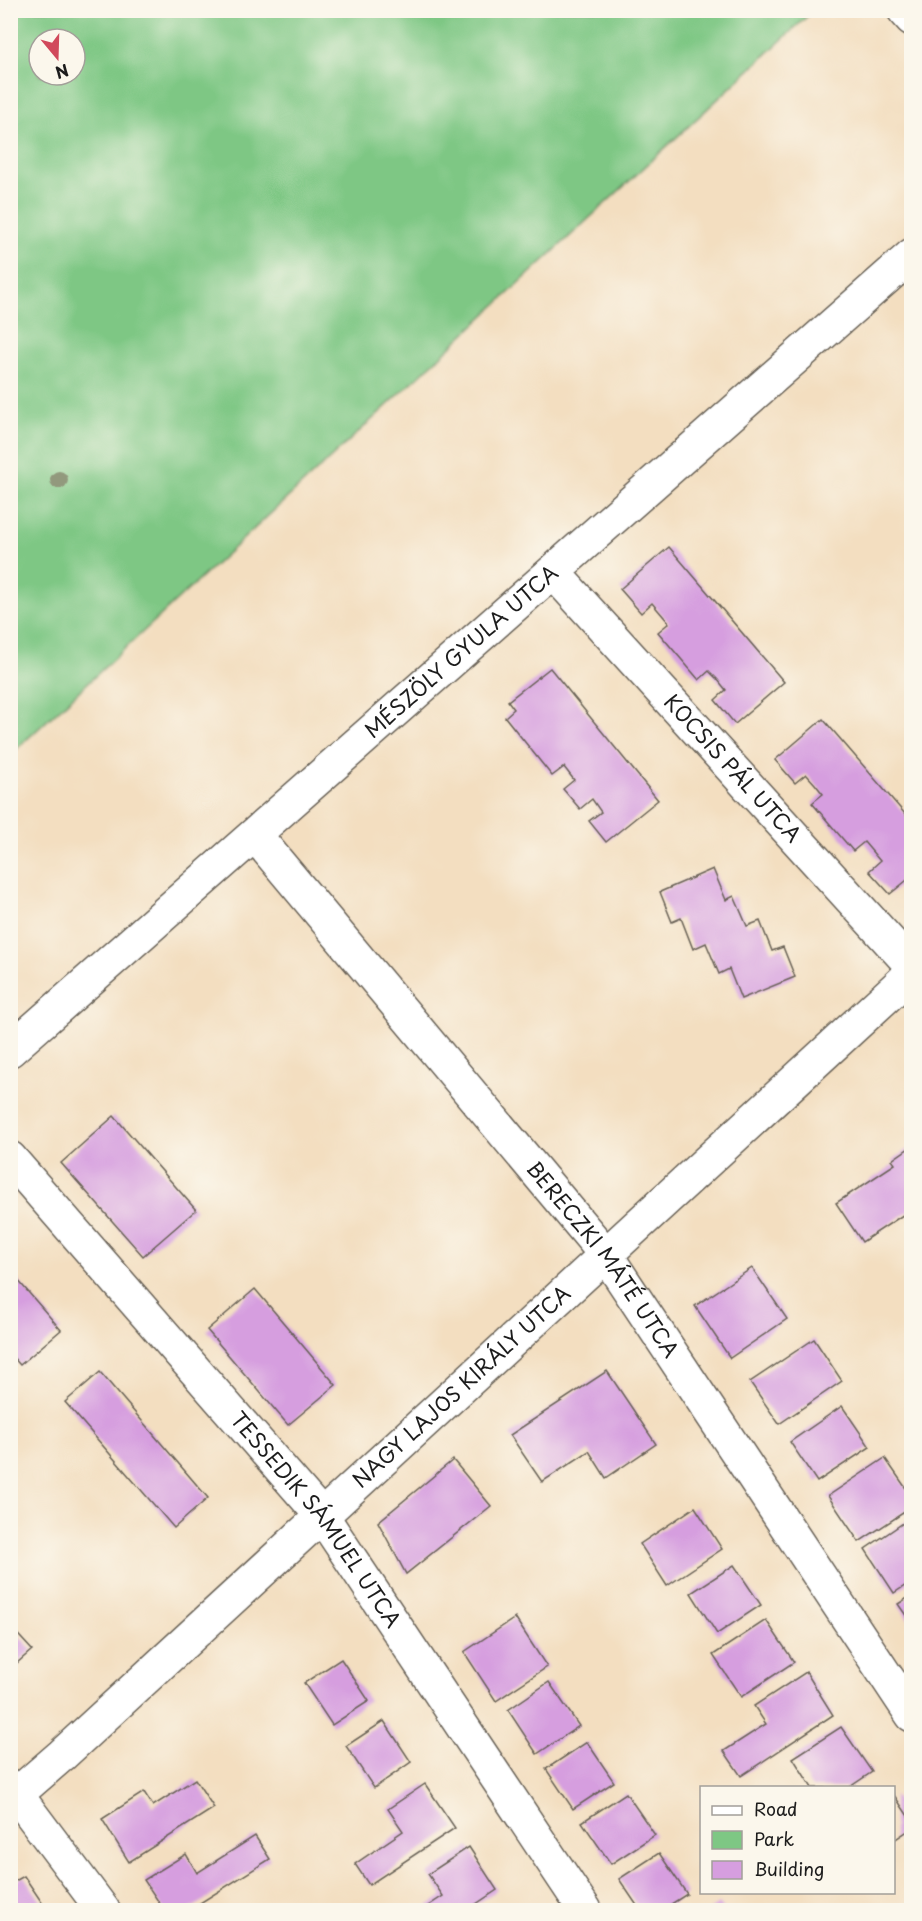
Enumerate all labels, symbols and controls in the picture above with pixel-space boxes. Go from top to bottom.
north arrow [27,27,87,87]
text: N [52,59,72,86]
street label: MÉSZÖLY GYULA UTCA [356,556,564,745]
street label: KOCSIS PÁL UTCA [657,686,810,849]
street label: BERECZKI MÁTÉ UTCA [520,1153,688,1363]
street label: NAGY LAJOS KIRÁLY UTCA [344,1277,577,1494]
street label: TESSEDIK SÁMUEL UTCA [224,1404,410,1634]
legend [700,1786,895,1894]
text: Road [754,1795,798,1822]
text: Park [754,1825,794,1852]
text: Building [754,1855,824,1882]

